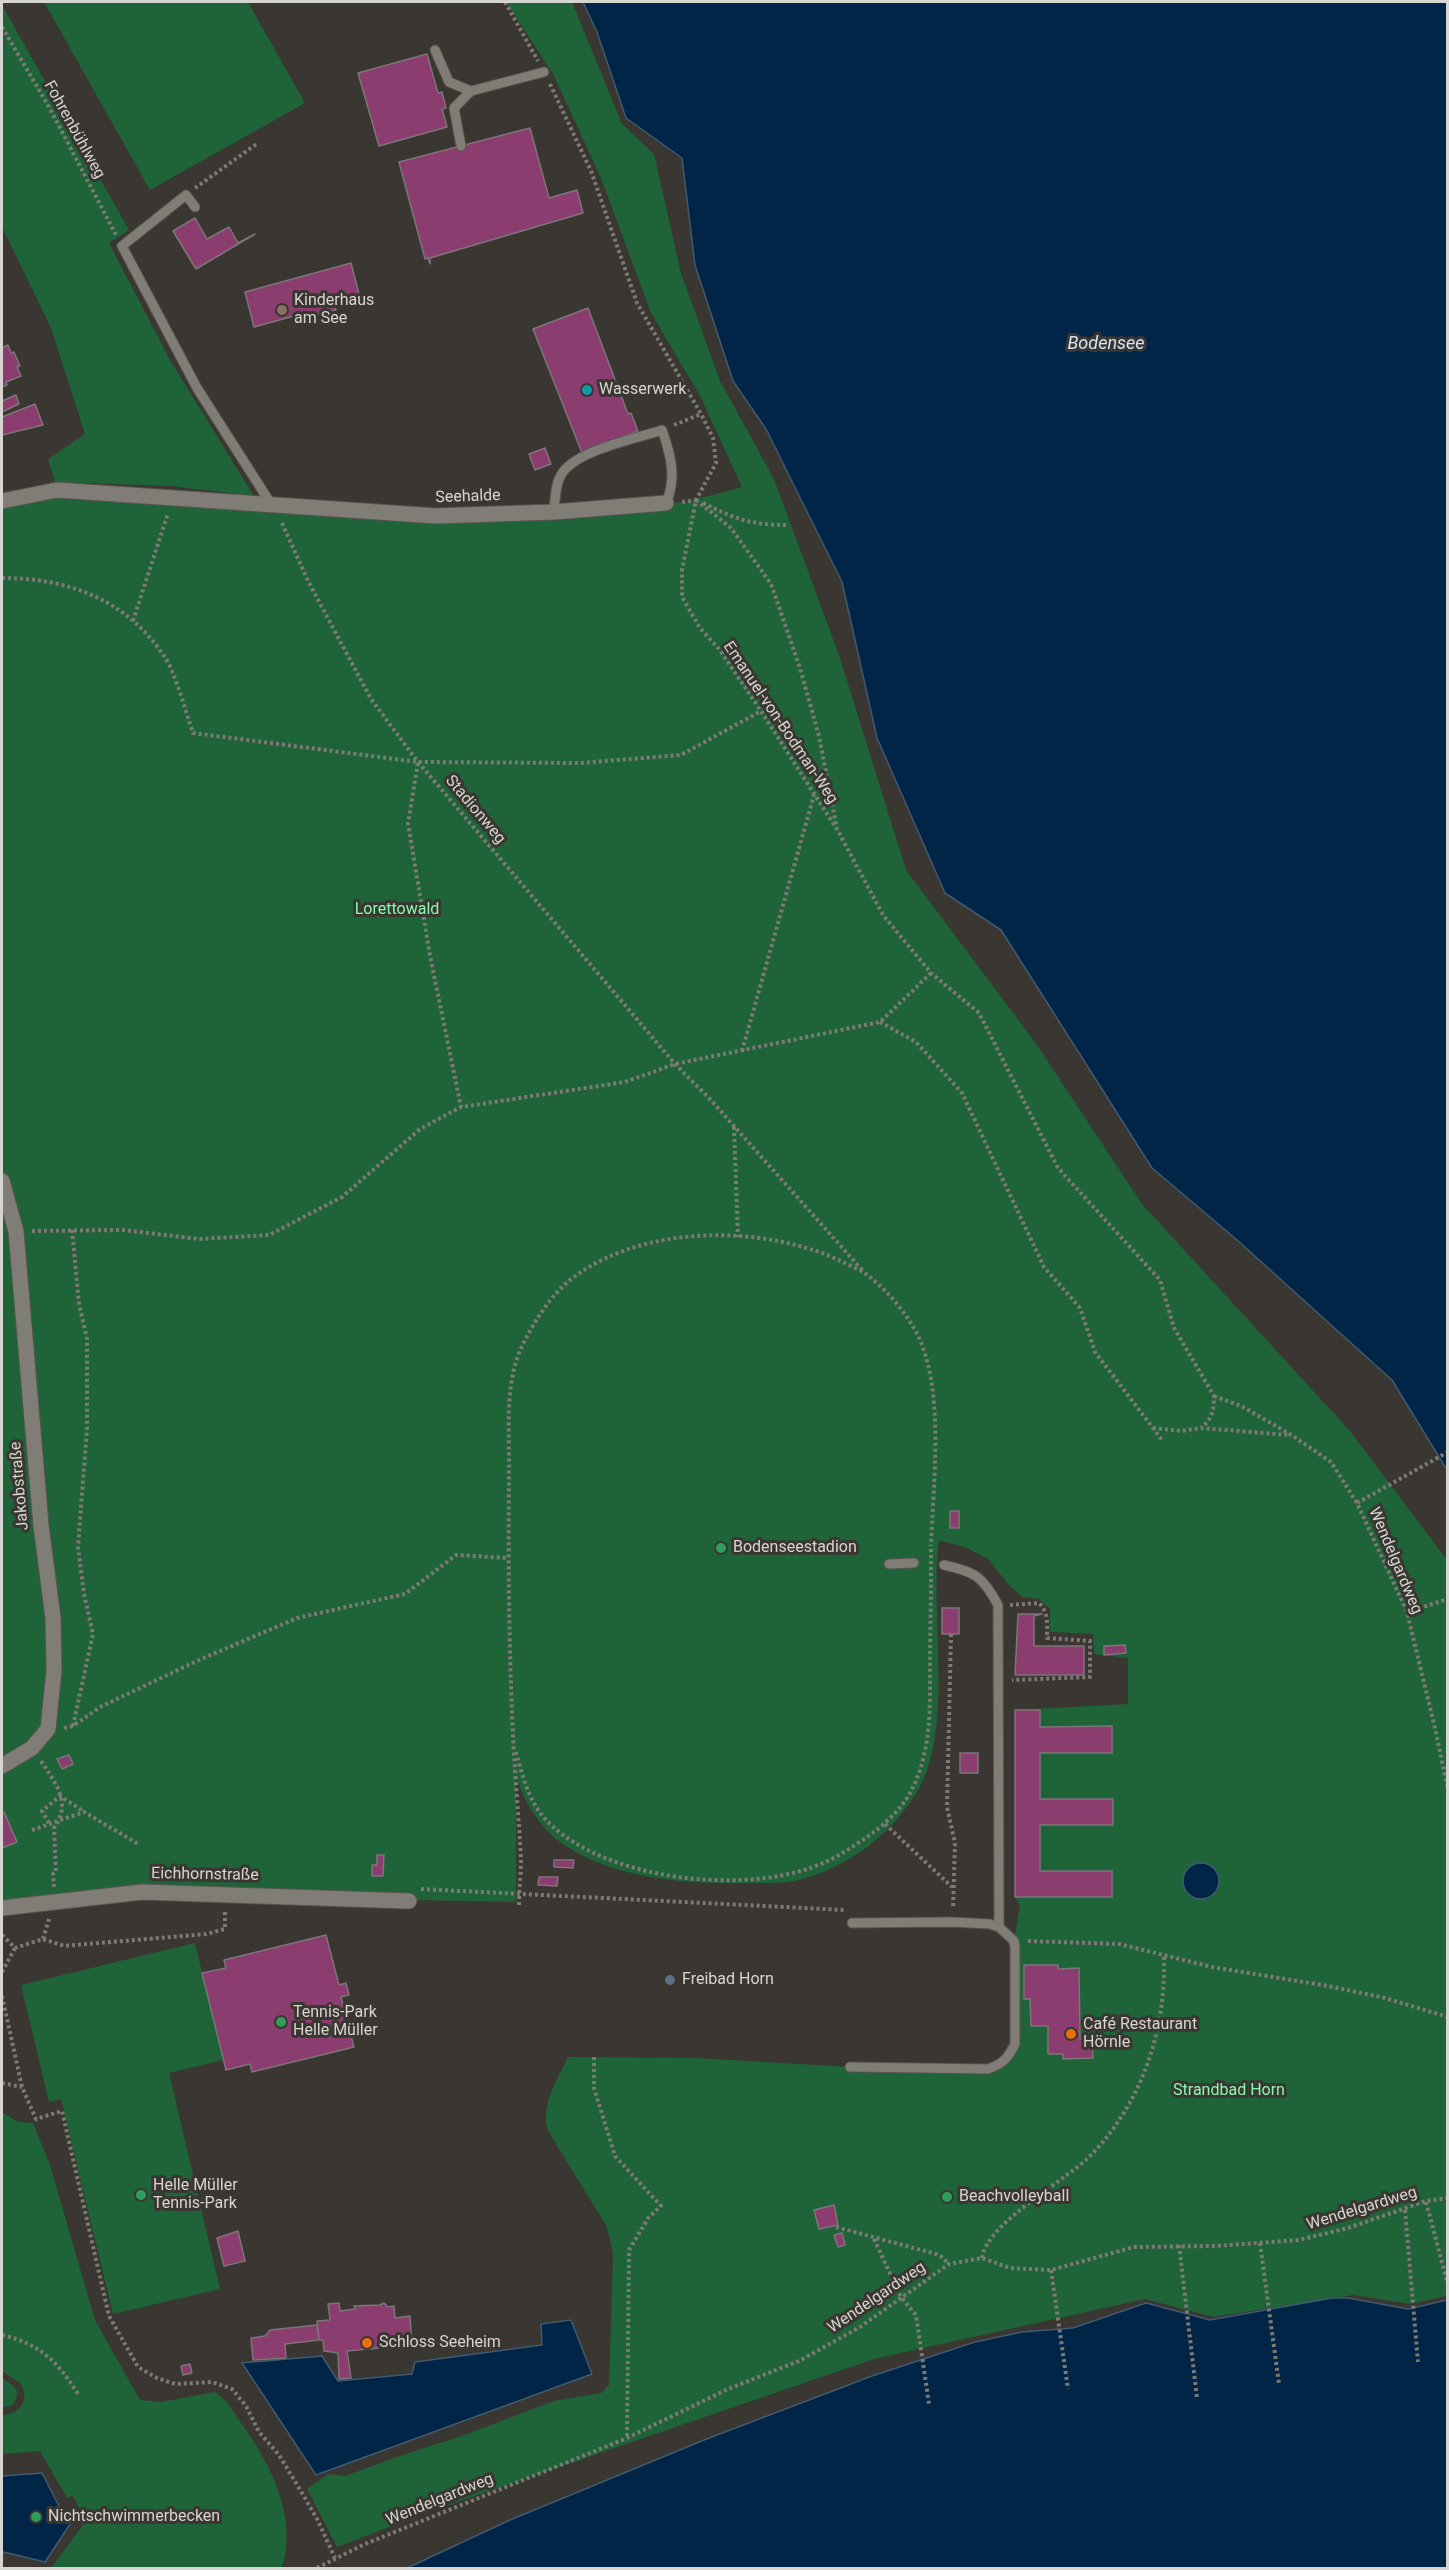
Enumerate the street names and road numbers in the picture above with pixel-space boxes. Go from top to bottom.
street label: Fohrenbühlweg [39,78,109,182]
street label: Seehalde [435,486,501,508]
street label: Emanuel-von-Bodman-Weg [718,638,842,808]
street label: Stadionweg [441,772,509,848]
street label: Jakobstraße [7,1441,33,1531]
street label: Wendelgardweg [1364,1505,1426,1617]
street label: Eichhornstraße [151,1864,259,1886]
street label: Wendelgardweg [1305,2183,1419,2235]
street label: Wendelgardweg [824,2258,930,2338]
street label: Wendelgardweg [383,2470,497,2530]

